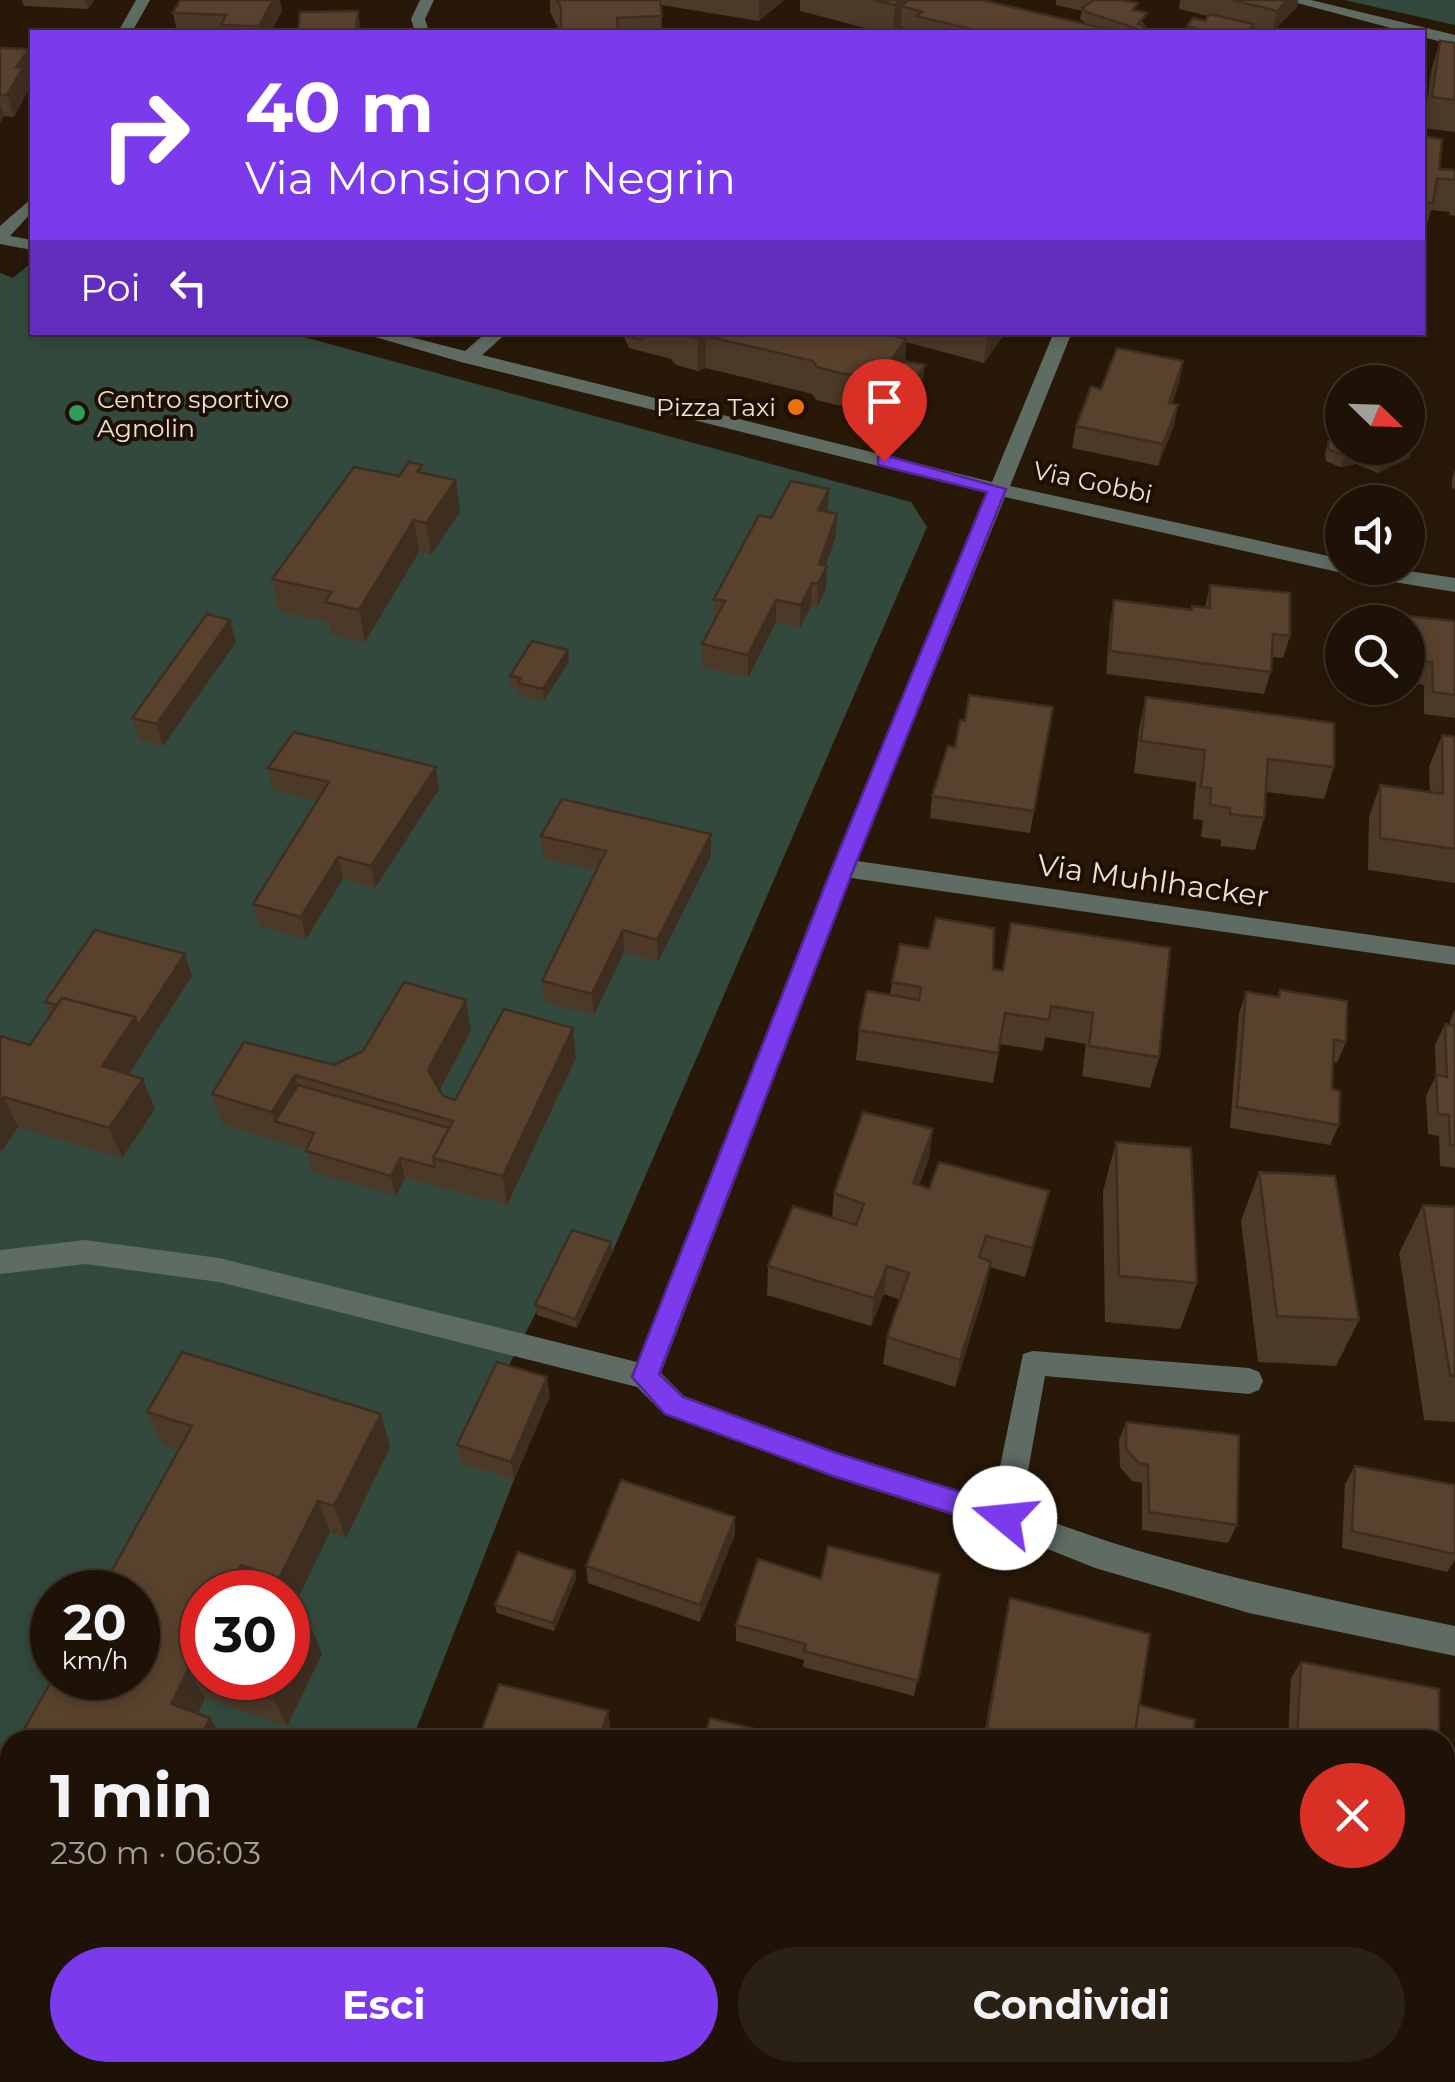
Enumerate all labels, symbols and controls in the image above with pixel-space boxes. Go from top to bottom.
text: 40 m [245,64,434,150]
icon: right [80,70,210,200]
text: Via Monsignor Negrin [245,150,736,205]
icon: left [161,260,216,315]
text: Poi [80,264,141,311]
pin [842,359,927,462]
north arrow [1325,365,1425,465]
map controls [1325,365,1425,705]
icon: arrive [857,374,912,429]
place label: Centro sportivo Agnolin [97,384,289,443]
place label: Pizza Taxi [656,392,776,422]
marker: Pizza Taxi [785,396,807,418]
marker: Centro sportivo Agnolin [66,402,88,424]
street label: Via Gobbi [1031,455,1155,509]
button: sound [1325,485,1425,585]
button: search [1325,605,1425,705]
street label: Via Muhlhacker [1035,846,1271,915]
position arrow [953,1466,1057,1570]
speed limit sign: 30 [180,1570,310,1700]
text: 20 [63,1592,127,1653]
text: km/h [62,1645,128,1675]
text: 1 min [50,1759,213,1832]
button: close [1300,1763,1405,1868]
text: 230 m · 06:03 [50,1833,261,1872]
button: Esci [50,1947,718,2062]
button: Condividi [738,1947,1405,2062]

